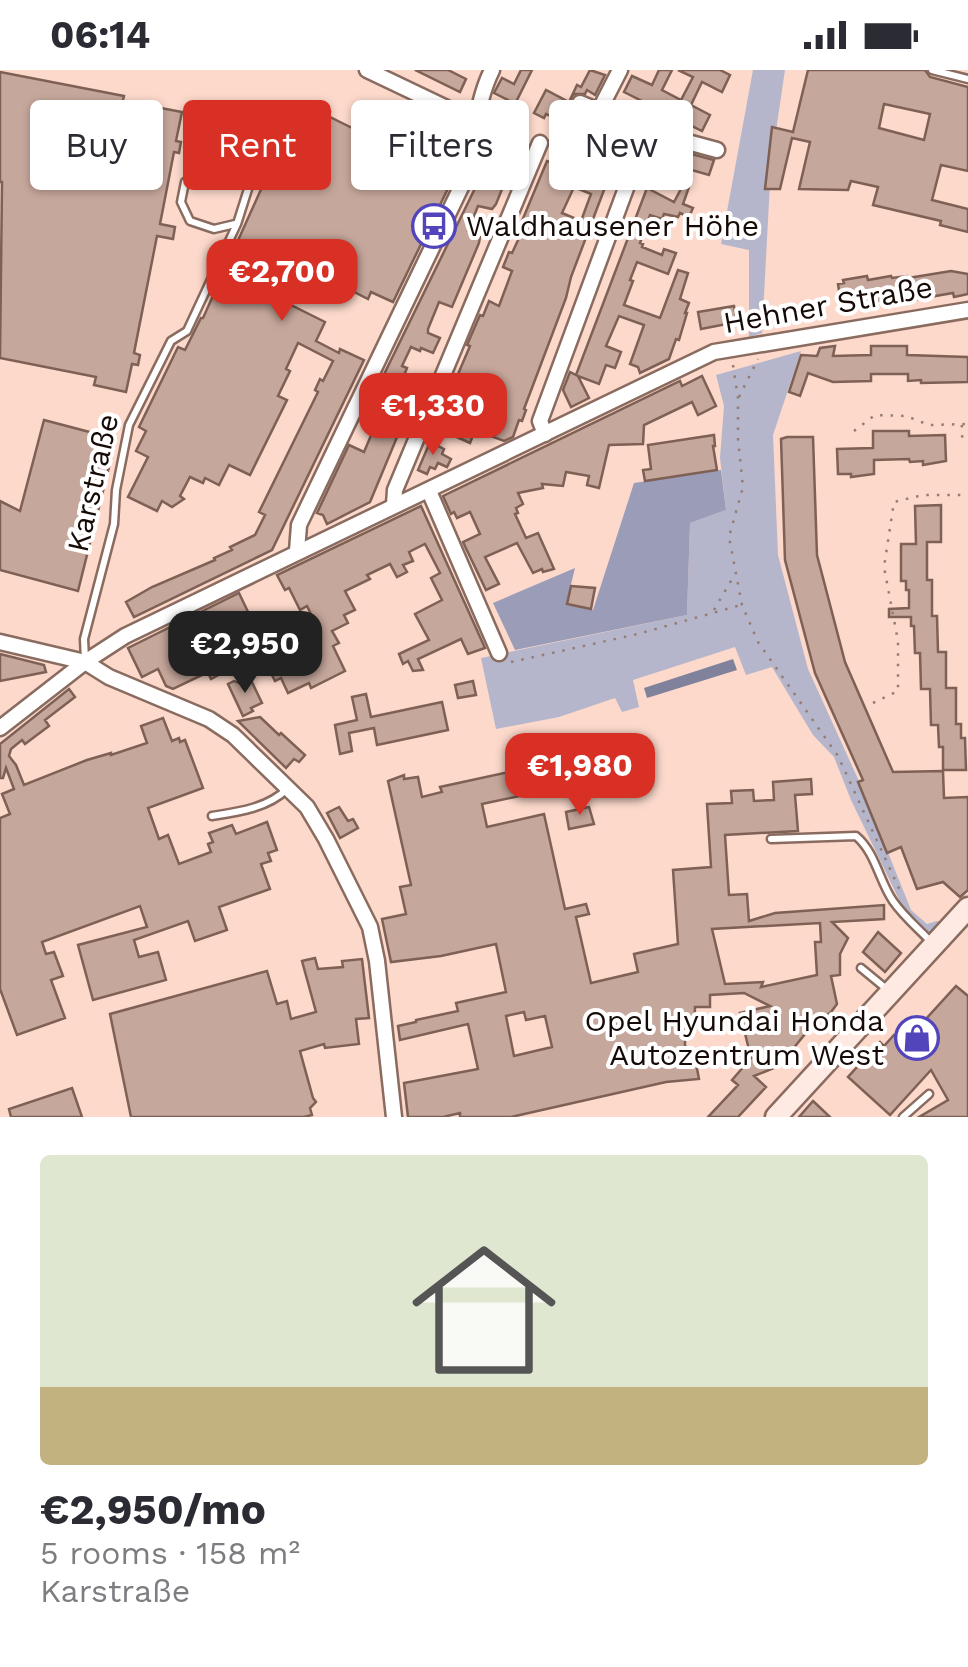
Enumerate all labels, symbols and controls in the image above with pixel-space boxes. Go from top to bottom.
text: 06:14 [50,13,150,57]
chip: Buy [30,100,163,190]
chip: Rent [183,100,331,190]
chip: Filters [351,100,529,190]
chip: New [549,100,693,190]
bus stop icon: Waldhausener Höhe [411,203,457,249]
place label: Waldhausener Höhe [466,208,759,243]
pin: €2,700 [201,239,363,324]
text: €2,700 [228,252,336,290]
street label: Hehner Straße [721,269,935,340]
pin: €1,330 [352,373,514,458]
text: €1,330 [381,386,485,424]
street label: Karstraße [60,410,125,555]
pin: €2,950 [164,611,326,696]
text: €2,950 [190,624,300,662]
pin: €1,980 [499,733,661,818]
text: €1,980 [527,746,633,784]
place label: Opel Hyundai Honda Autozentrum West [585,1003,884,1072]
shop icon: Opel Hyundai Honda Autozentrum West [894,1015,940,1061]
icon: home [394,1220,574,1400]
text: €2,950/mo [40,1485,266,1534]
text: 5 rooms · 158 m² [40,1534,300,1572]
text: Karstraße [40,1572,190,1610]

